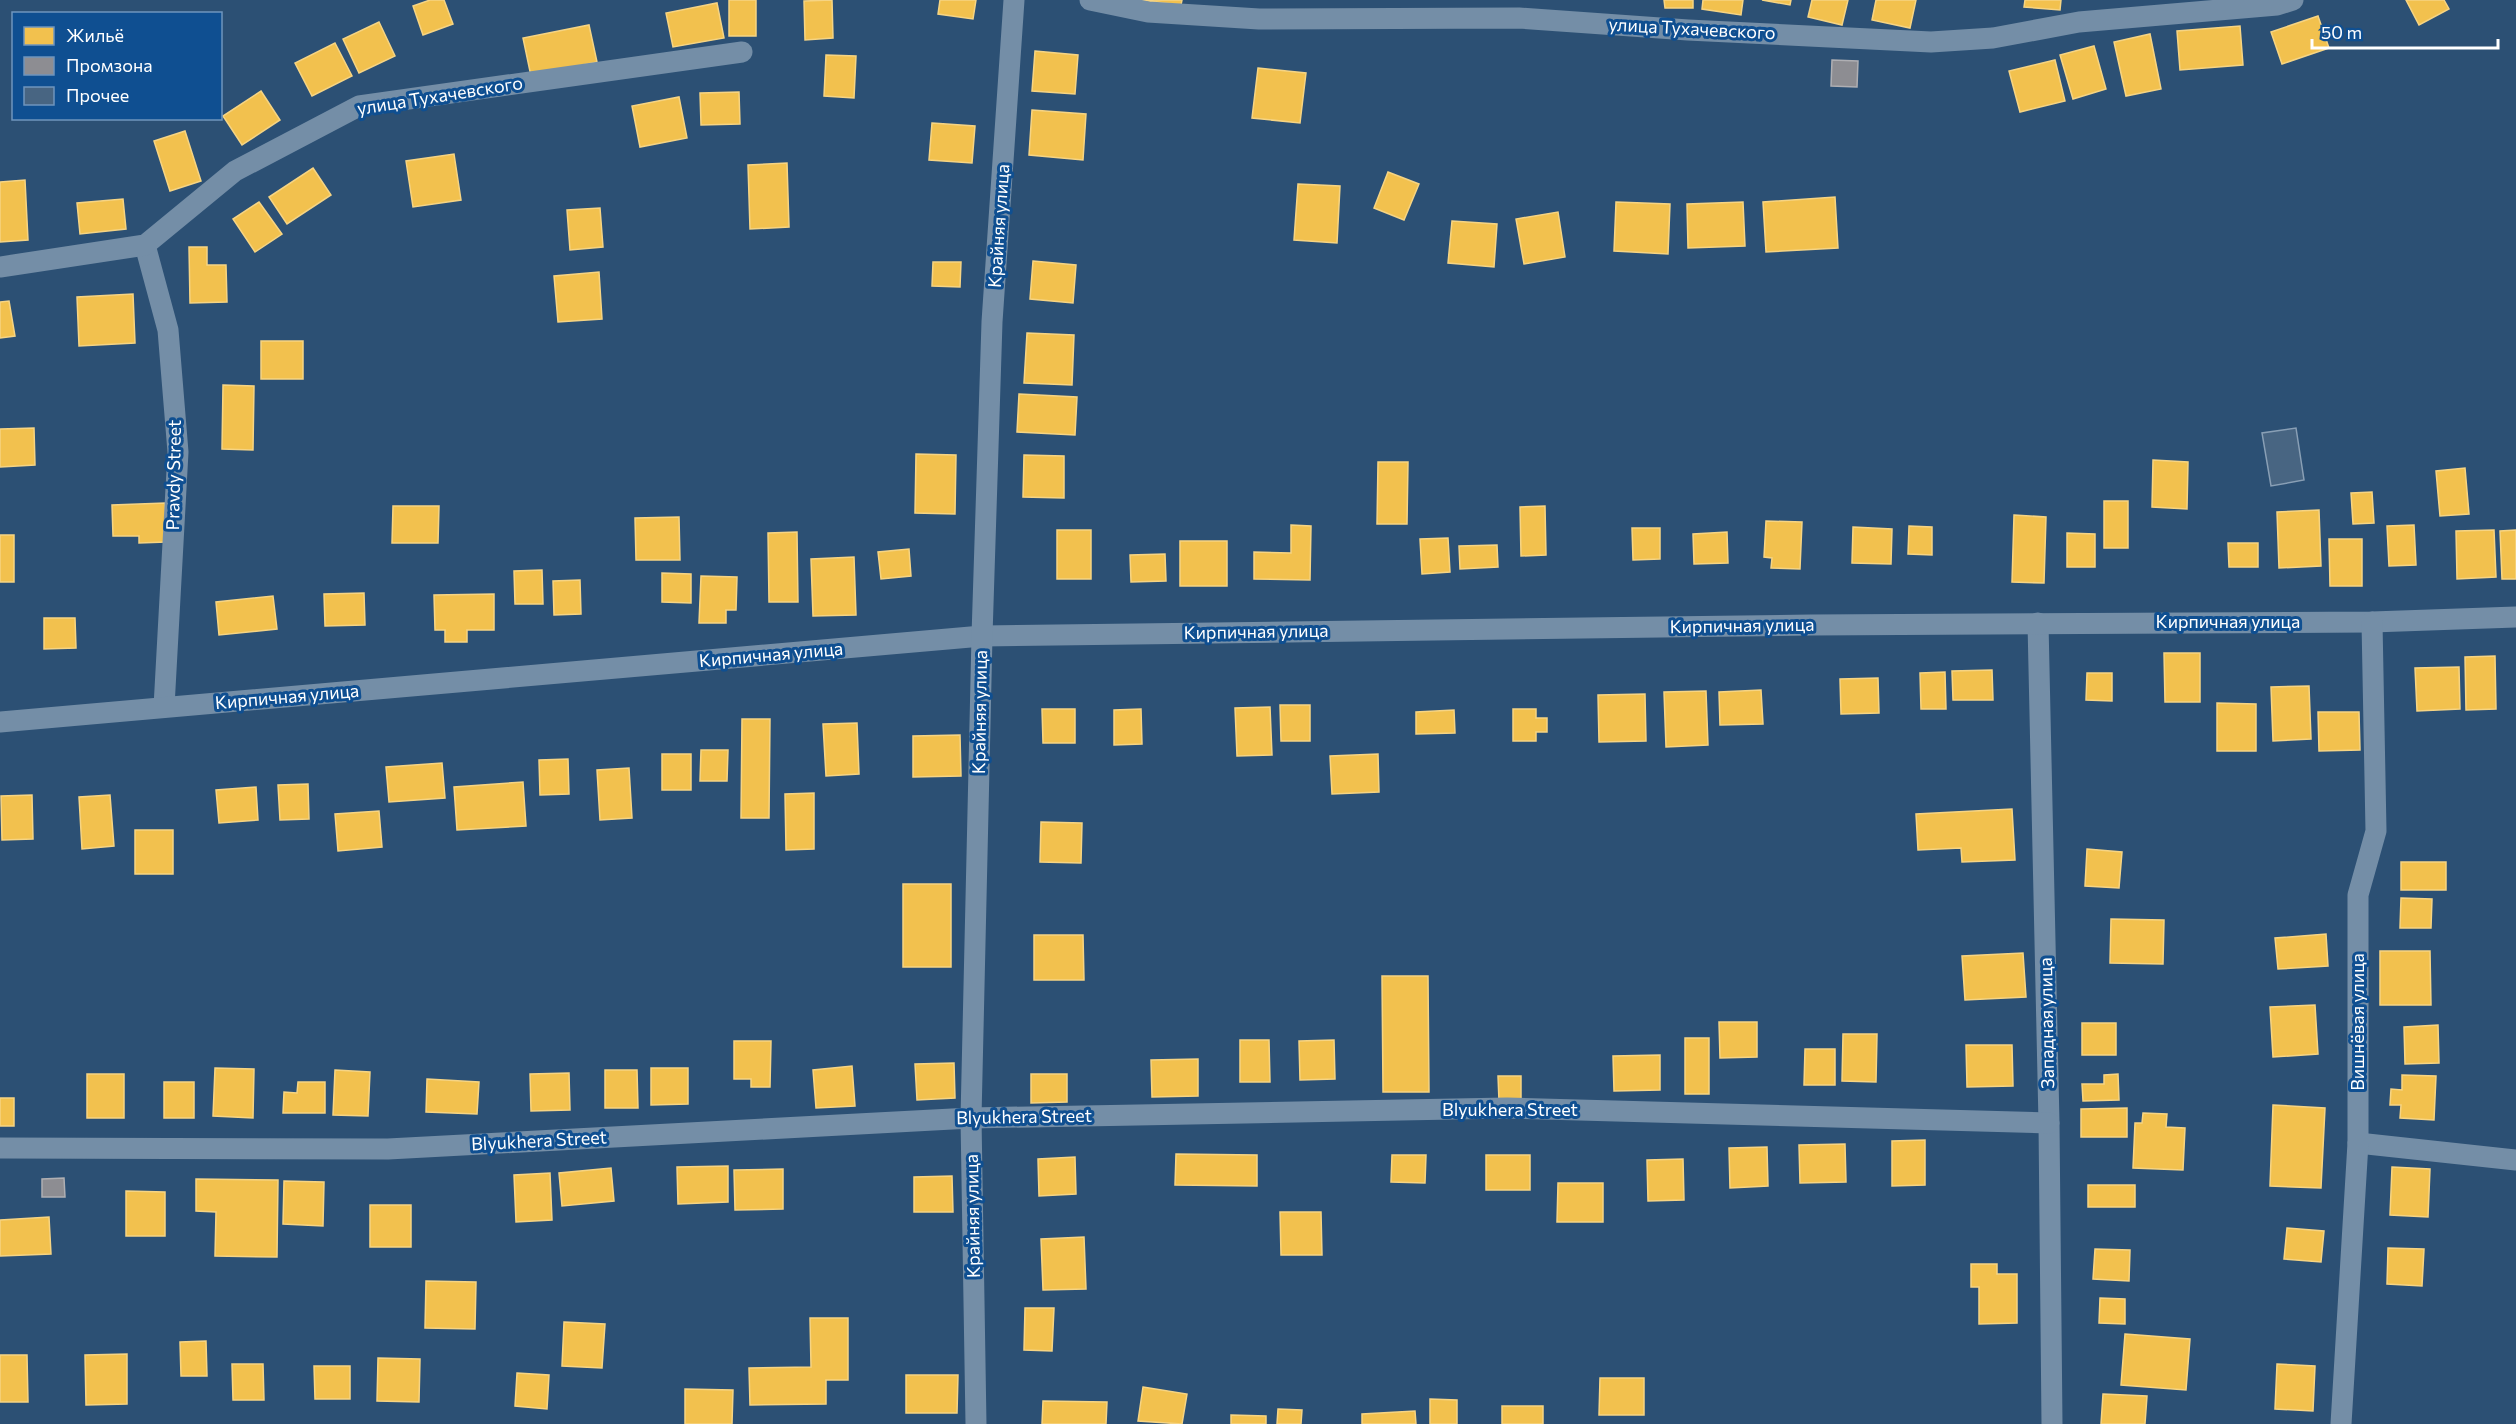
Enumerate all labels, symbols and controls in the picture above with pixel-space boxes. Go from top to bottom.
legend [12,12,222,120]
scale bar [2312,12,2498,50]
street label: улица Тухачевского [1608,13,1776,43]
text: 50 m [2321,21,2362,43]
text: Жильё [66,24,124,46]
text: Промзона [66,54,153,76]
street label: улица Тухачевского [356,71,524,119]
text: Прочее [66,84,129,106]
street label: Крайняя улица [983,163,1013,289]
street label: Pravdy Street [161,420,185,530]
street label: Кирпичная улица [2156,610,2300,632]
street label: Кирпичная улица [1669,613,1815,637]
street label: Кирпичная улица [1183,619,1329,643]
street label: Кирпичная улица [698,637,844,671]
street label: Крайняя улица [967,650,991,774]
street label: Кирпичная улица [214,679,360,713]
street label: Вишнёвая улица [2346,953,2368,1091]
street label: Западная улица [2034,957,2058,1089]
street label: Blyukhera Street [1442,1098,1578,1120]
street label: Blyukhera Street [956,1104,1092,1128]
street label: Blyukhera Street [471,1125,607,1155]
street label: Крайняя улица [960,1154,984,1278]

